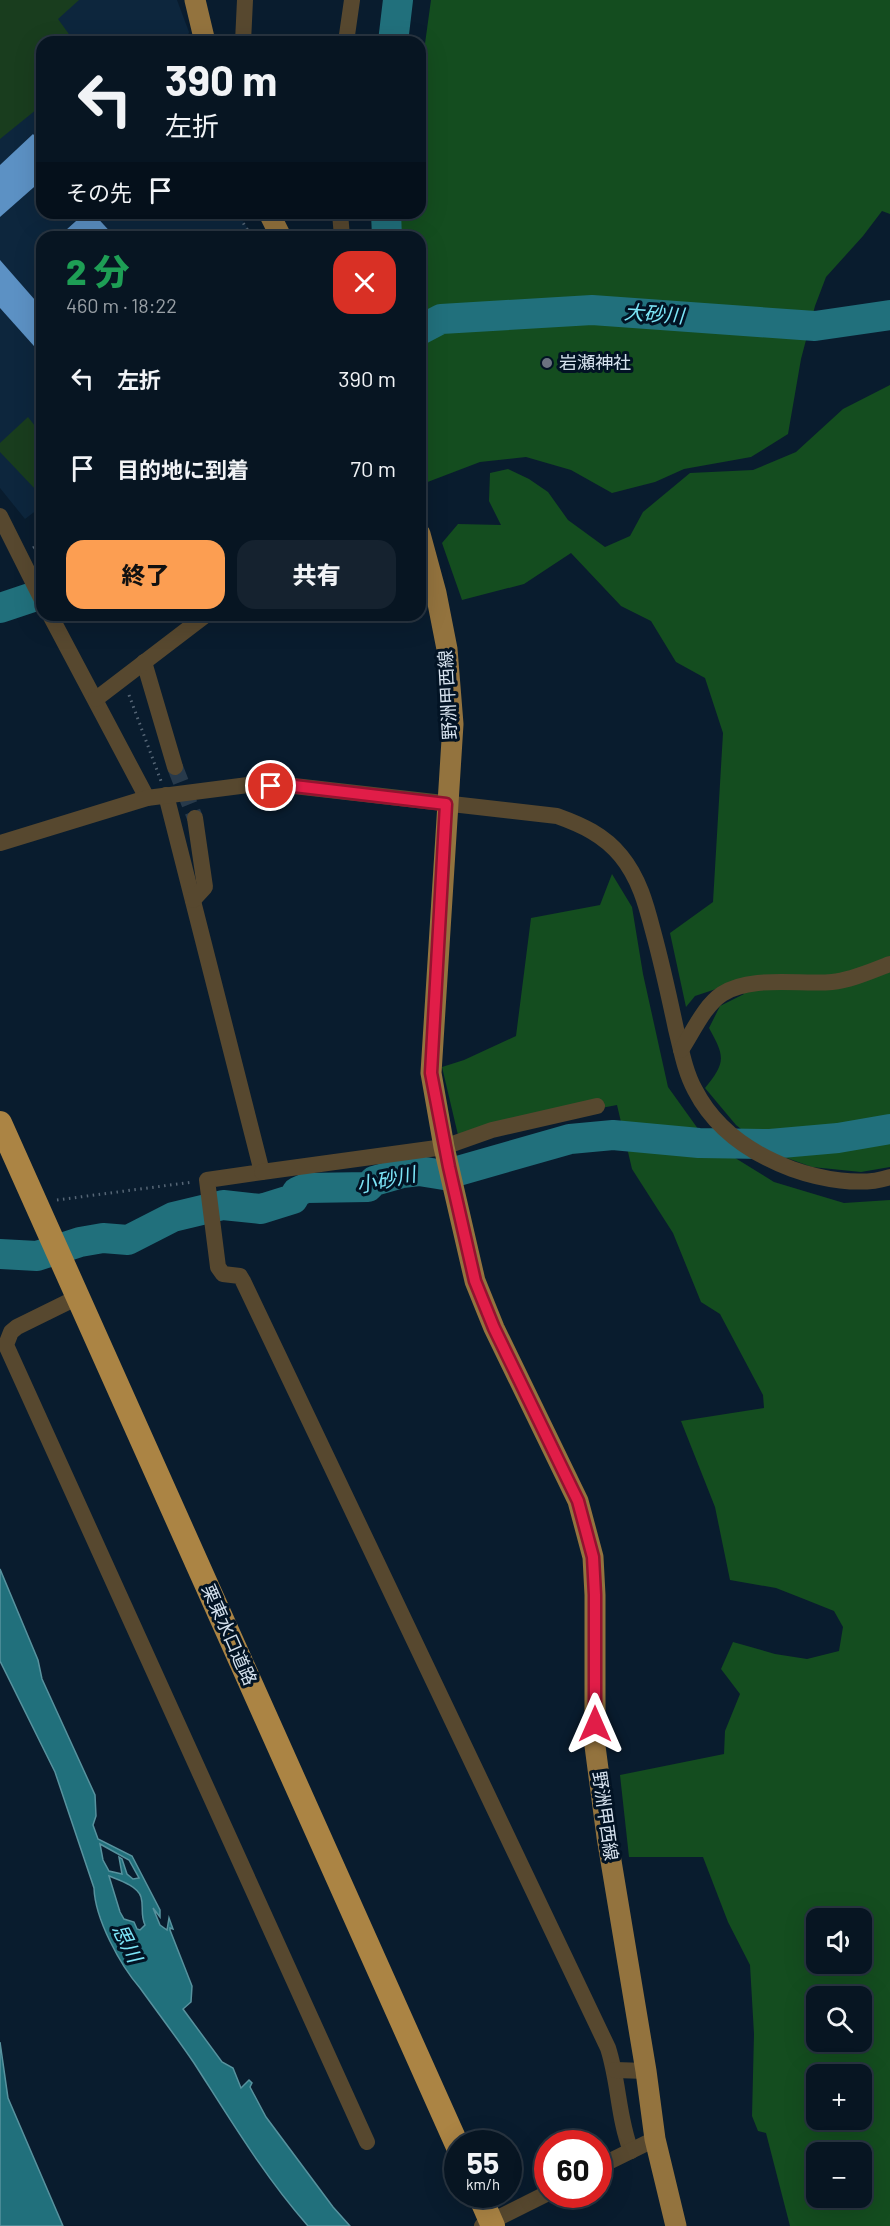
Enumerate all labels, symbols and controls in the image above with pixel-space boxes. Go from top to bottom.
text: 390 m [165,54,277,104]
icon: left [66,60,144,138]
text: 左折 [165,109,219,141]
icon: arrive [144,174,177,207]
text: その先 [66,179,132,205]
text: 2 分 [66,249,130,292]
button: close [333,251,396,314]
text: 460 m · 18:22 [66,293,177,317]
water label: 大砂川 [623,299,687,327]
place label: 岩瀬神社 [559,351,631,373]
marker: 岩瀬神社 [540,356,554,370]
icon: left [66,362,99,395]
text: 390 m [338,365,396,391]
text: 左折 [117,366,161,392]
icon: arrive [66,452,99,485]
text: 70 m [351,455,396,481]
text: 目的地に到着 [117,456,249,482]
button: 終了 [66,540,225,609]
button: 共有 [237,540,396,609]
street label: 野洲甲西線 [434,650,460,741]
pin [245,760,296,811]
icon: arrive [254,769,287,802]
water label: 小砂川 [354,1161,420,1197]
street label: 栗東水口道路 [198,1581,262,1688]
position arrow [563,1692,627,1756]
street label: 野洲甲西線 [589,1770,623,1862]
map controls [806,1908,872,2208]
button: sound [806,1908,872,1974]
water label: 思川 [108,1919,149,1968]
button: search [806,1986,872,2052]
button: + [806,2064,872,2130]
speed limit sign: 60 [534,2130,612,2208]
button: − [806,2142,872,2208]
text: 55 [467,2144,499,2180]
text: km/h [466,2175,500,2193]

